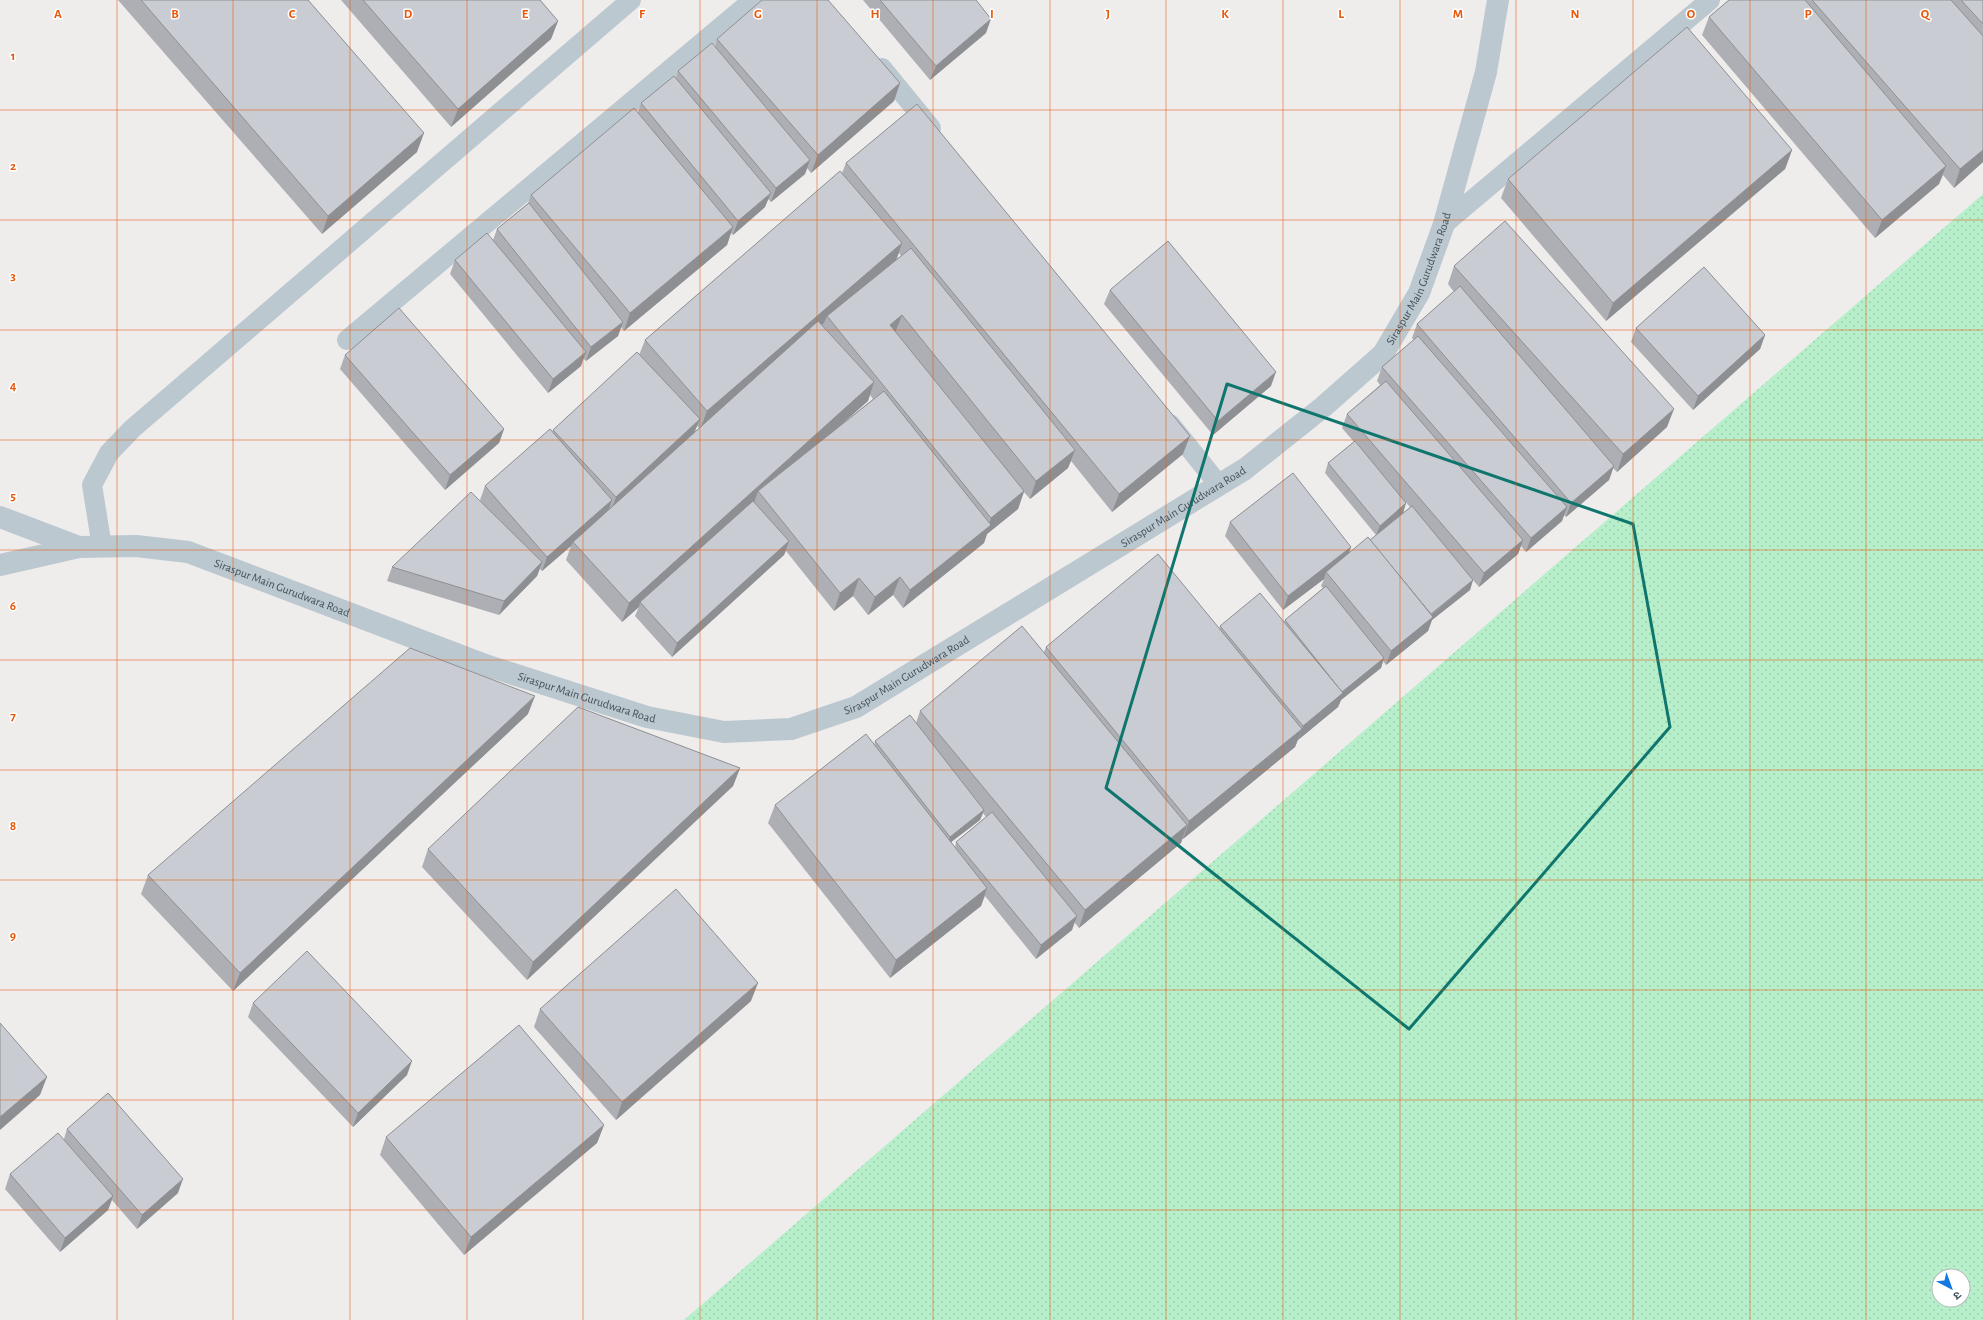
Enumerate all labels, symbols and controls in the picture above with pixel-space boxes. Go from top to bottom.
text: A [54,8,62,21]
text: B [171,8,179,21]
text: C [289,8,296,21]
text: D [404,8,413,21]
text: E [522,8,529,21]
text: F [639,8,646,21]
text: G [754,8,762,21]
text: H [870,8,880,21]
text: I [990,8,994,21]
text: J [1106,8,1110,21]
text: K [1221,8,1229,21]
text: L [1338,8,1344,21]
text: M [1453,8,1463,21]
text: N [1570,8,1580,21]
text: O [1687,8,1696,21]
text: P [1804,8,1812,21]
text: Q [1921,8,1931,21]
text: 1 [11,50,15,63]
text: 2 [10,160,16,173]
street label: Siraspur Main Gurudwara Road [1384,211,1453,347]
text: 3 [10,270,16,283]
text: 4 [10,380,17,393]
street label: Siraspur Main Gurudwara Road [1119,464,1248,550]
text: 5 [10,490,16,503]
street label: Siraspur Main Gurudwara Road [213,557,352,619]
text: 6 [10,600,16,613]
street label: Siraspur Main Gurudwara Road [842,633,971,717]
street label: Siraspur Main Gurudwara Road [516,670,657,725]
text: 7 [10,710,16,723]
text: 8 [10,820,16,833]
text: 9 [10,930,16,943]
north arrow [1931,1268,1971,1308]
text: उ [1951,1289,1963,1302]

